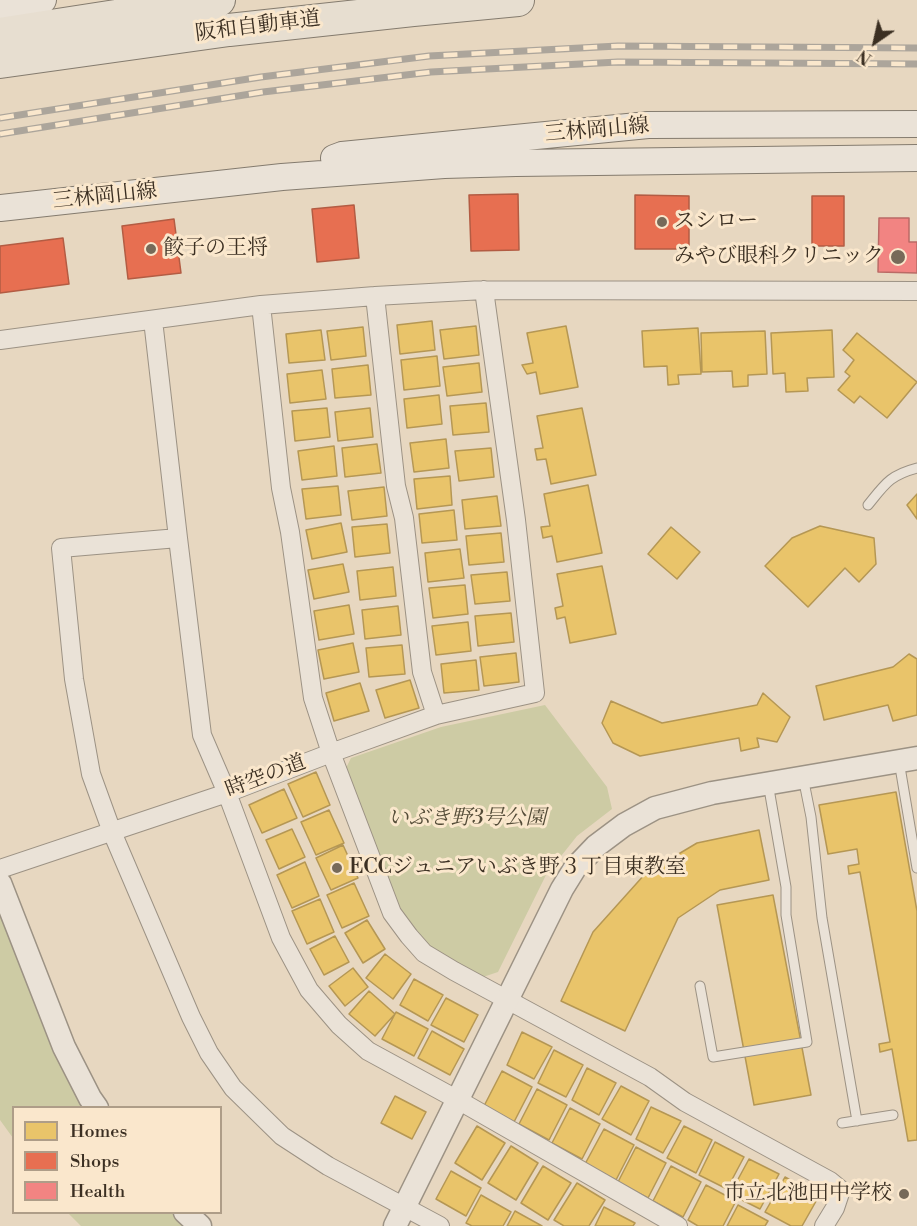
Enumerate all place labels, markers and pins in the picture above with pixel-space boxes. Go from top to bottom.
place label: スシロー [674,209,758,235]
marker: スシロー [655,215,669,229]
place label: 餃子の王将 [163,236,268,262]
marker: 餃子の王将 [144,242,158,256]
place label: みやび眼科クリニック [674,244,884,270]
marker: みやび眼科クリニック [889,248,907,266]
place label: ECCジュニアいぶき野３丁目東教室 [349,855,686,881]
marker: ECCジュニアいぶき野３丁目東教室 [330,861,344,875]
place label: 市立北池田中学校 [724,1181,892,1207]
marker: 市立北池田中学校 [897,1187,911,1201]

